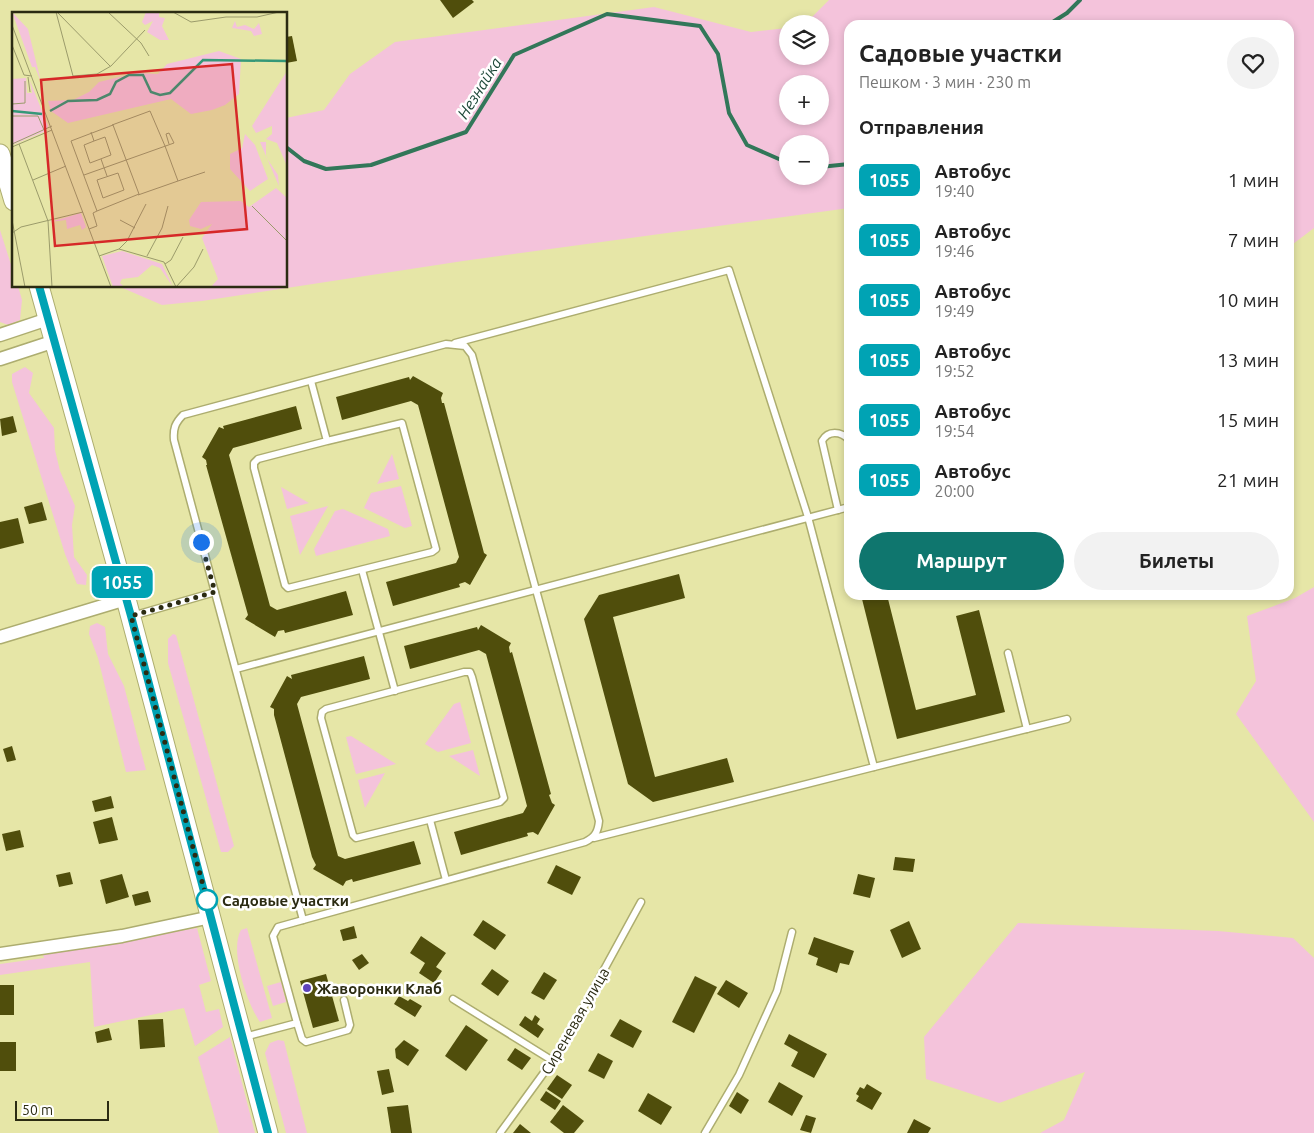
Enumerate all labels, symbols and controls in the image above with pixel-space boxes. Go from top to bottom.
inset map [12,12,288,288]
map controls [779,15,829,185]
button: layers [779,15,829,65]
button: heart [1227,37,1279,89]
text: Садовые участки [859,40,1062,67]
water label: Незнайка [453,54,505,122]
text: Пешком · 3 мин · 230 m [859,73,1031,91]
button: + [779,75,829,125]
text: Отправления [859,116,984,138]
button: − [779,135,829,185]
text: Автобус [935,160,1011,182]
text: 1 мин [1228,169,1279,191]
text: 1055 [869,170,910,190]
text: 19:40 [935,182,975,200]
text: Автобус [935,220,1011,242]
text: 7 мин [1228,229,1279,251]
text: 1055 [869,230,910,250]
text: 19:46 [935,242,975,260]
text: Автобус [935,280,1011,302]
text: 10 мин [1217,289,1279,311]
text: 1055 [869,290,910,310]
text: 19:49 [935,302,975,320]
text: Автобус [935,340,1011,362]
text: 13 мин [1217,349,1279,371]
text: 1055 [869,350,910,370]
text: 19:52 [935,362,975,380]
text: Автобус [935,400,1011,422]
text: 15 мин [1217,409,1279,431]
text: 1055 [869,410,910,430]
text: 19:54 [935,422,975,440]
text: Автобус [935,460,1011,482]
text: 21 мин [1217,469,1279,491]
text: 1055 [869,470,910,490]
text: 20:00 [935,482,975,500]
your location [189,530,214,555]
button: Маршрут [859,532,1064,590]
button: Билеты [1074,532,1279,590]
line badge: 1055 [87,566,157,598]
text: 1055 [102,572,142,592]
marker: Садовые участки [196,889,218,911]
place label: Садовые участки [222,892,349,909]
street label: Сиреневая улица [537,964,613,1078]
place label: Жаворонки Клаб [317,980,442,997]
marker: Жаворонки Клаб [301,982,313,994]
scale bar [15,1098,109,1121]
text: 50 m [22,1102,53,1118]

